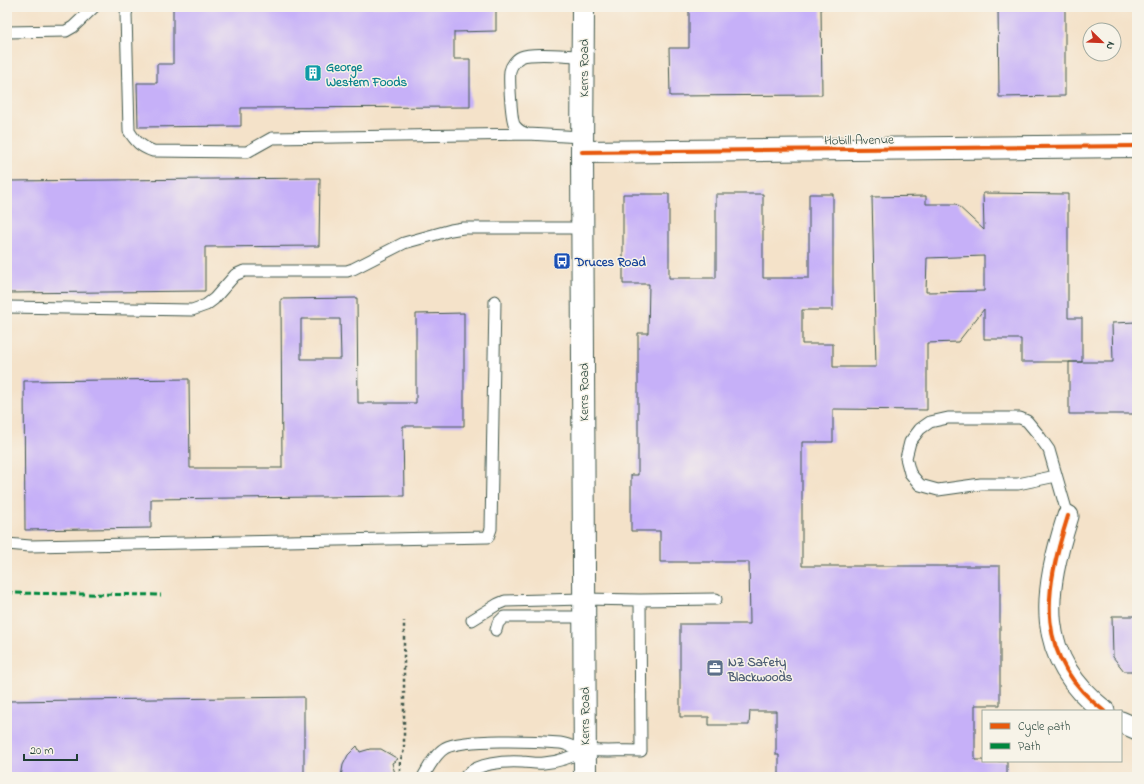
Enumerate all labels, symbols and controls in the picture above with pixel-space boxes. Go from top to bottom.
north arrow [1082,22,1122,62]
street label: Kerrs Road [575,38,594,97]
text: N [1101,39,1119,52]
place label: George Western Foods [326,58,407,92]
building icon: George Western Foods [303,63,323,83]
street label: Hobill Avenue [824,130,894,151]
bus stop icon: Druces Road [552,251,572,271]
place label: Druces Road [574,253,646,272]
street label: Kerrs Road [575,362,594,421]
place label: NZ Safety Blackwoods [727,653,793,687]
office icon: NZ Safety Blackwoods [705,658,725,678]
street label: Kerrs Road [576,686,595,745]
legend [982,710,1122,762]
text: Cycle path [1018,718,1070,737]
scale bar [24,736,77,762]
text: Path [1018,738,1041,756]
text: 20 m [30,742,53,760]

